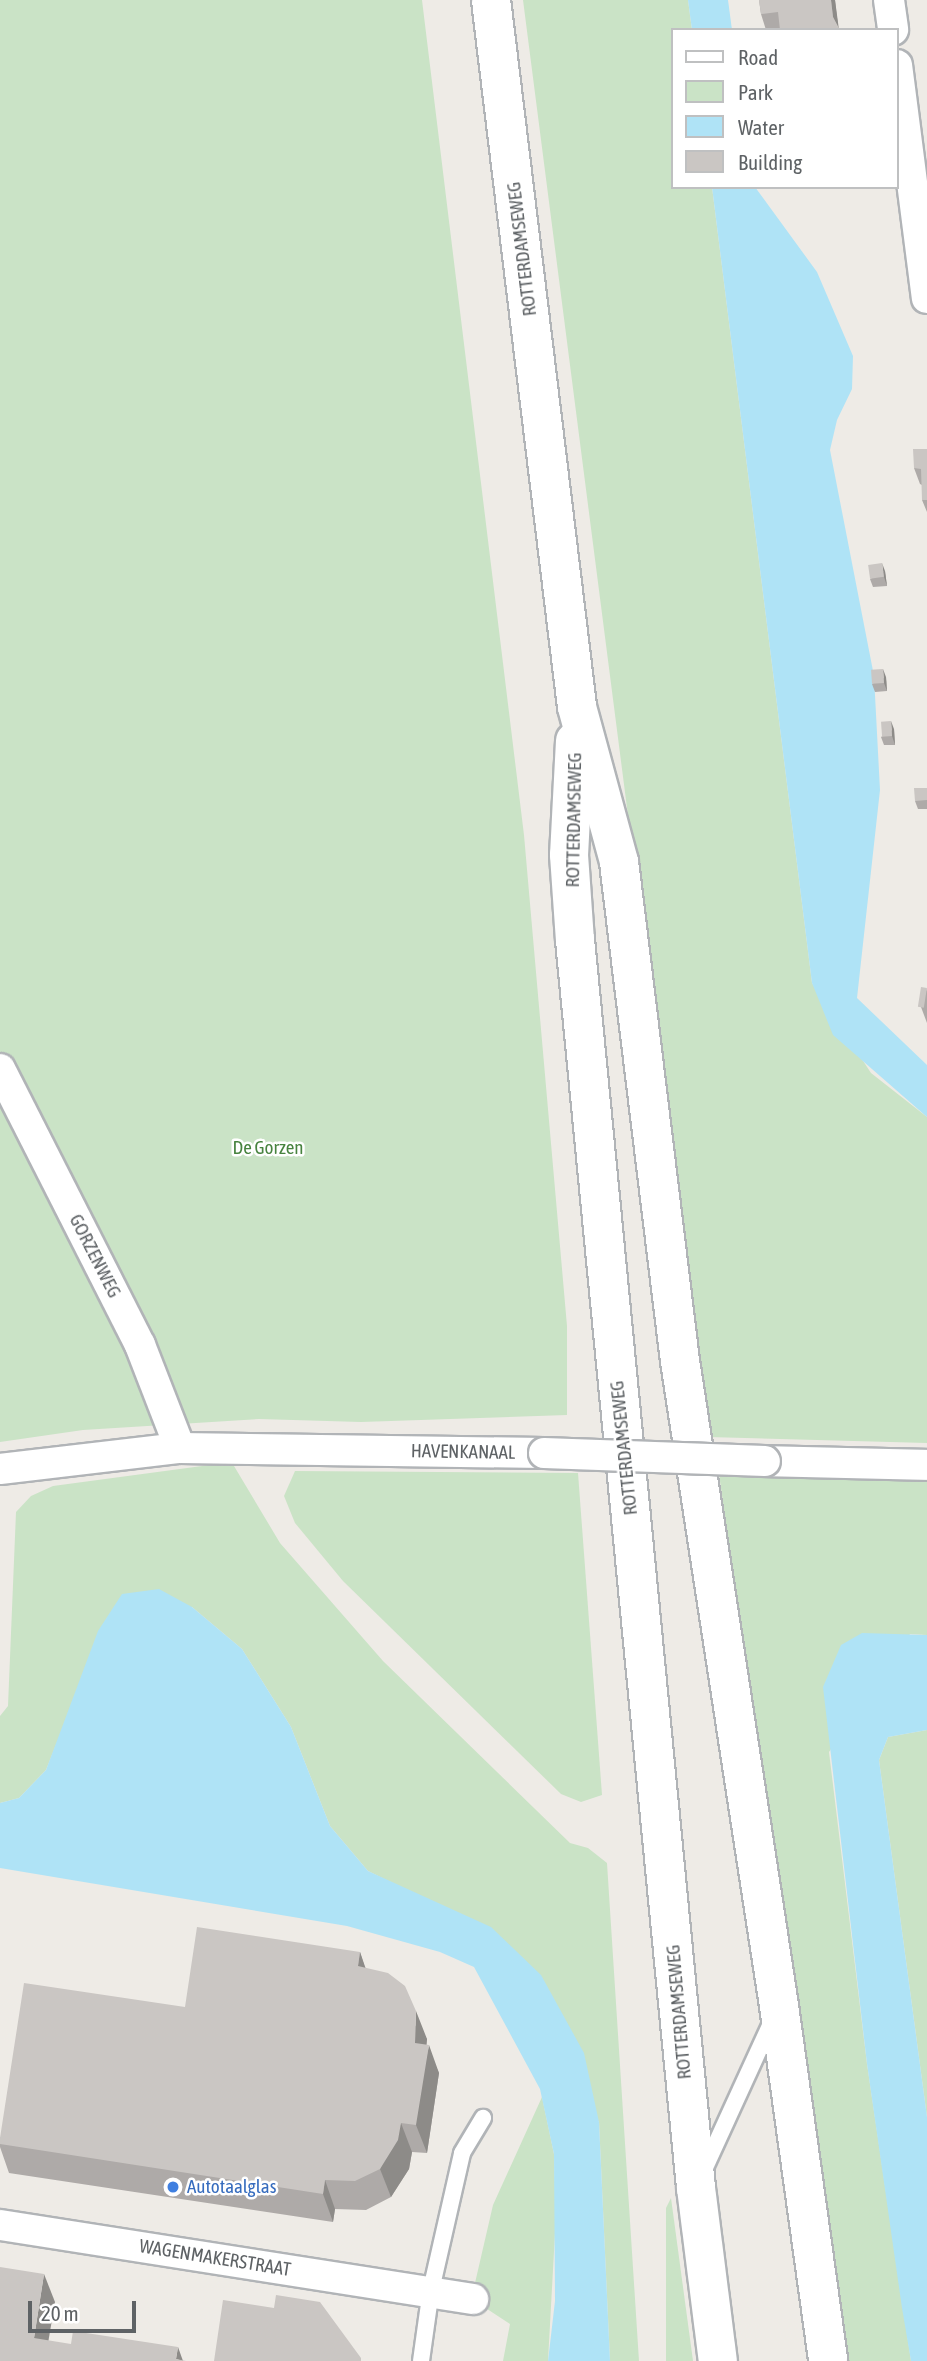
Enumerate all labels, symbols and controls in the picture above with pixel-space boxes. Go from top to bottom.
legend [671,28,899,189]
text: Road [738,45,778,69]
text: Park [738,80,773,104]
text: Water [738,115,784,139]
text: Building [738,150,802,174]
street label: ROTTERDAMSEWEG [502,181,542,317]
street label: ROTTERDAMSEWEG [561,752,587,888]
park label: De Gorzen [233,1137,303,1159]
street label: GORZENWEG [64,1211,126,1301]
street label: ROTTERDAMSEWEG [606,1380,642,1516]
street label: HAVENKANAAL [411,1440,515,1464]
street label: ROTTERDAMSEWEG [662,1944,696,2080]
place label: Autotaalglas [187,2176,276,2198]
marker: Autotaalglas [165,2179,181,2195]
street label: WAGENMAKERSTRAAT [138,2235,292,2281]
scale bar [32,2288,140,2332]
text: 20 m [41,2301,79,2325]

